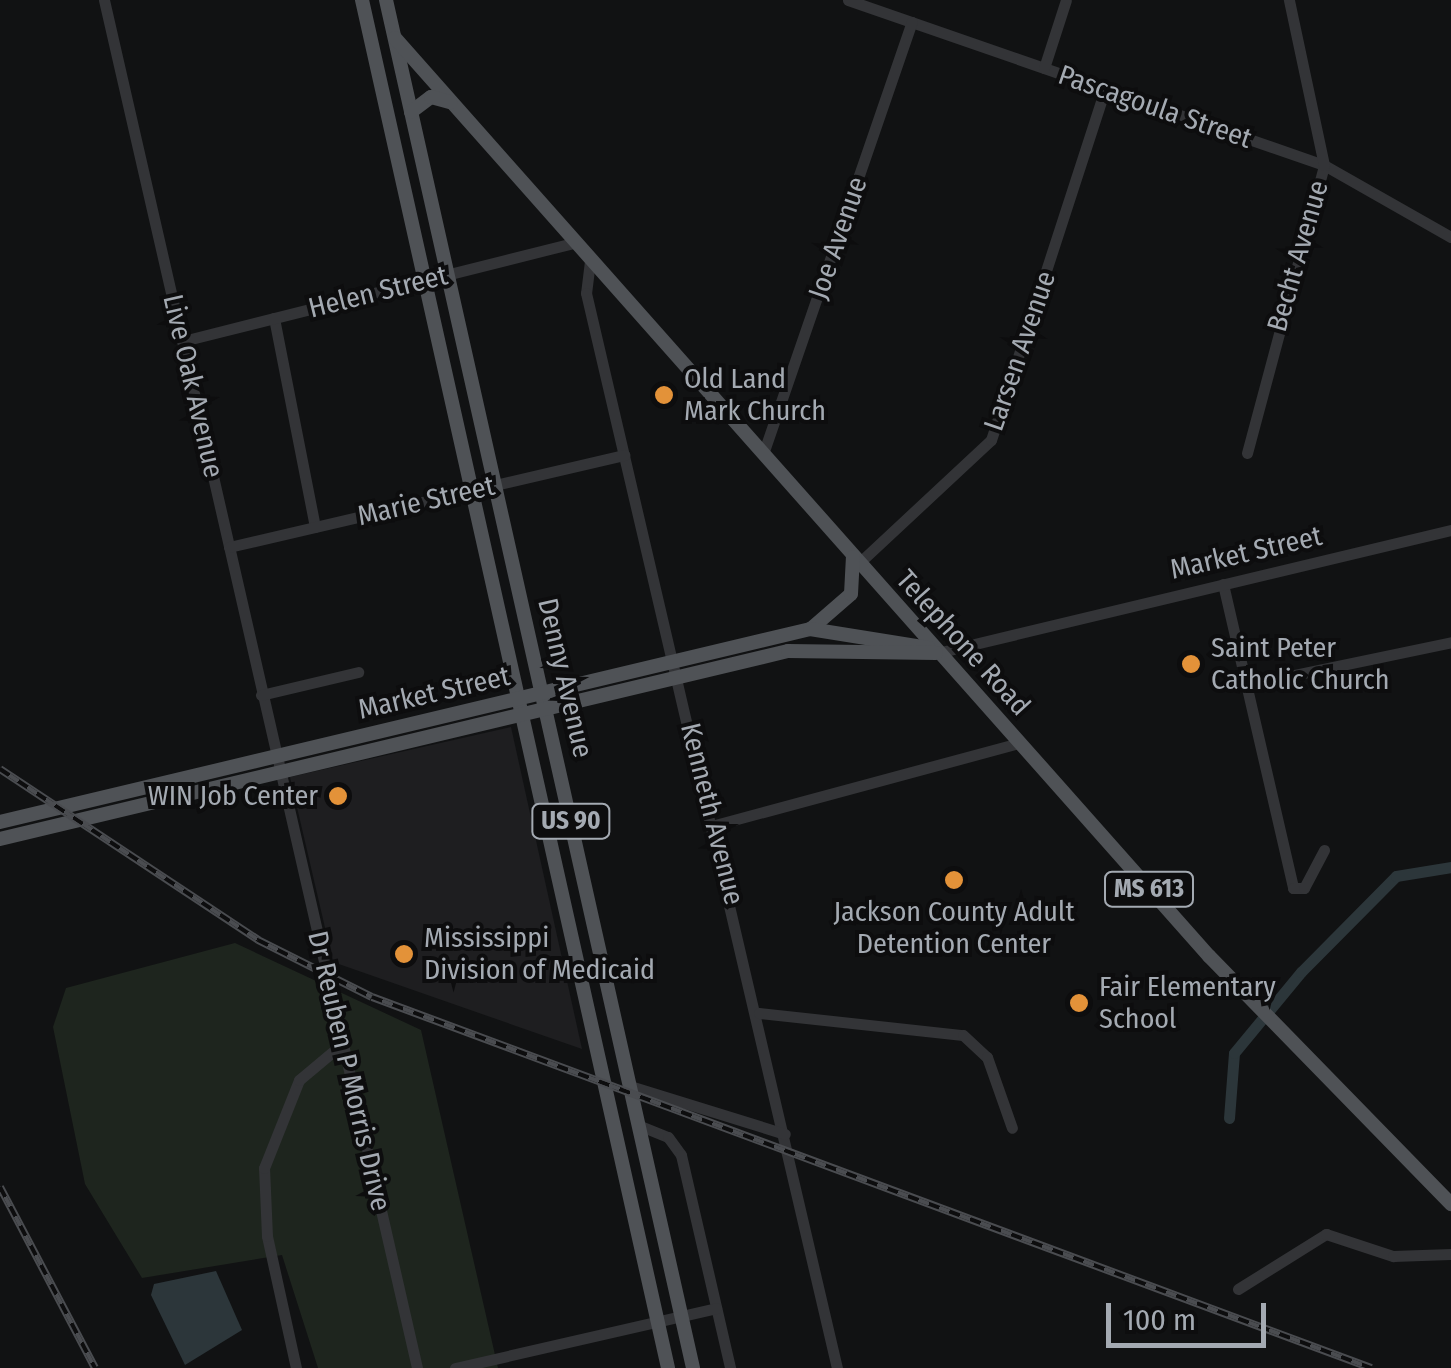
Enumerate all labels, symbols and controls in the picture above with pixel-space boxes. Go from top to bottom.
street label: Pascagoula Street [1054,58,1256,156]
street label: Joe Avenue [801,173,875,303]
street label: Becht Avenue [1260,177,1336,335]
street label: Helen Street [305,259,451,325]
street label: Larsen Avenue [977,267,1063,435]
street label: Live Oak Avenue [156,291,230,481]
place label: Old Land Mark Church [684,362,826,428]
marker: Old Land Mark Church [653,384,675,406]
street label: Marie Street [354,469,498,533]
street label: Market Street [1167,519,1325,587]
street label: Telephone Road [889,563,1037,723]
street label: Denny Avenue [530,595,600,761]
place label: Saint Peter Catholic Church [1211,631,1389,697]
marker: Saint Peter Catholic Church [1180,653,1202,675]
street label: Market Street [355,659,513,727]
street label: Kenneth Avenue [673,720,751,908]
place label: WIN Job Center [148,779,318,813]
marker: WIN Job Center [327,785,349,807]
road number: US 90 [531,801,611,841]
marker: Jackson County Adult Detention Center [943,869,965,891]
road number: MS 613 [1104,869,1194,909]
place label: Jackson County Adult Detention Center [833,895,1075,961]
place label: Mississippi Division of Medicaid [424,921,655,987]
street label: Dr Reuben P Morris Drive [300,928,398,1214]
marker: Mississippi Division of Medicaid [393,943,415,965]
place label: Fair Elementary School [1099,970,1276,1036]
marker: Fair Elementary School [1068,992,1090,1014]
scale bar [1111,1283,1271,1345]
text: 100 m [1123,1302,1196,1338]

